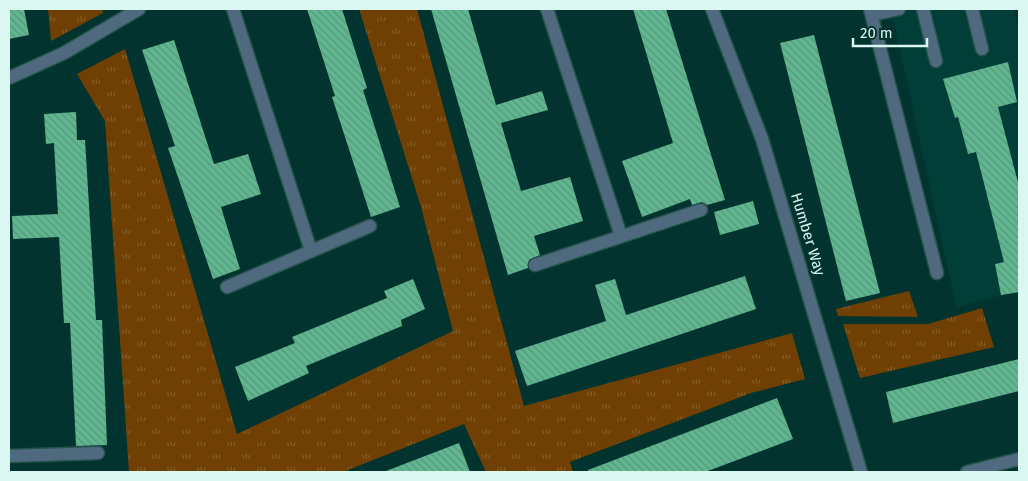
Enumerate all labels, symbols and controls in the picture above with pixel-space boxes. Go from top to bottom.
scale bar [853,15,927,47]
text: 20 m [860,24,893,42]
street label: Humber Way [787,190,829,278]

